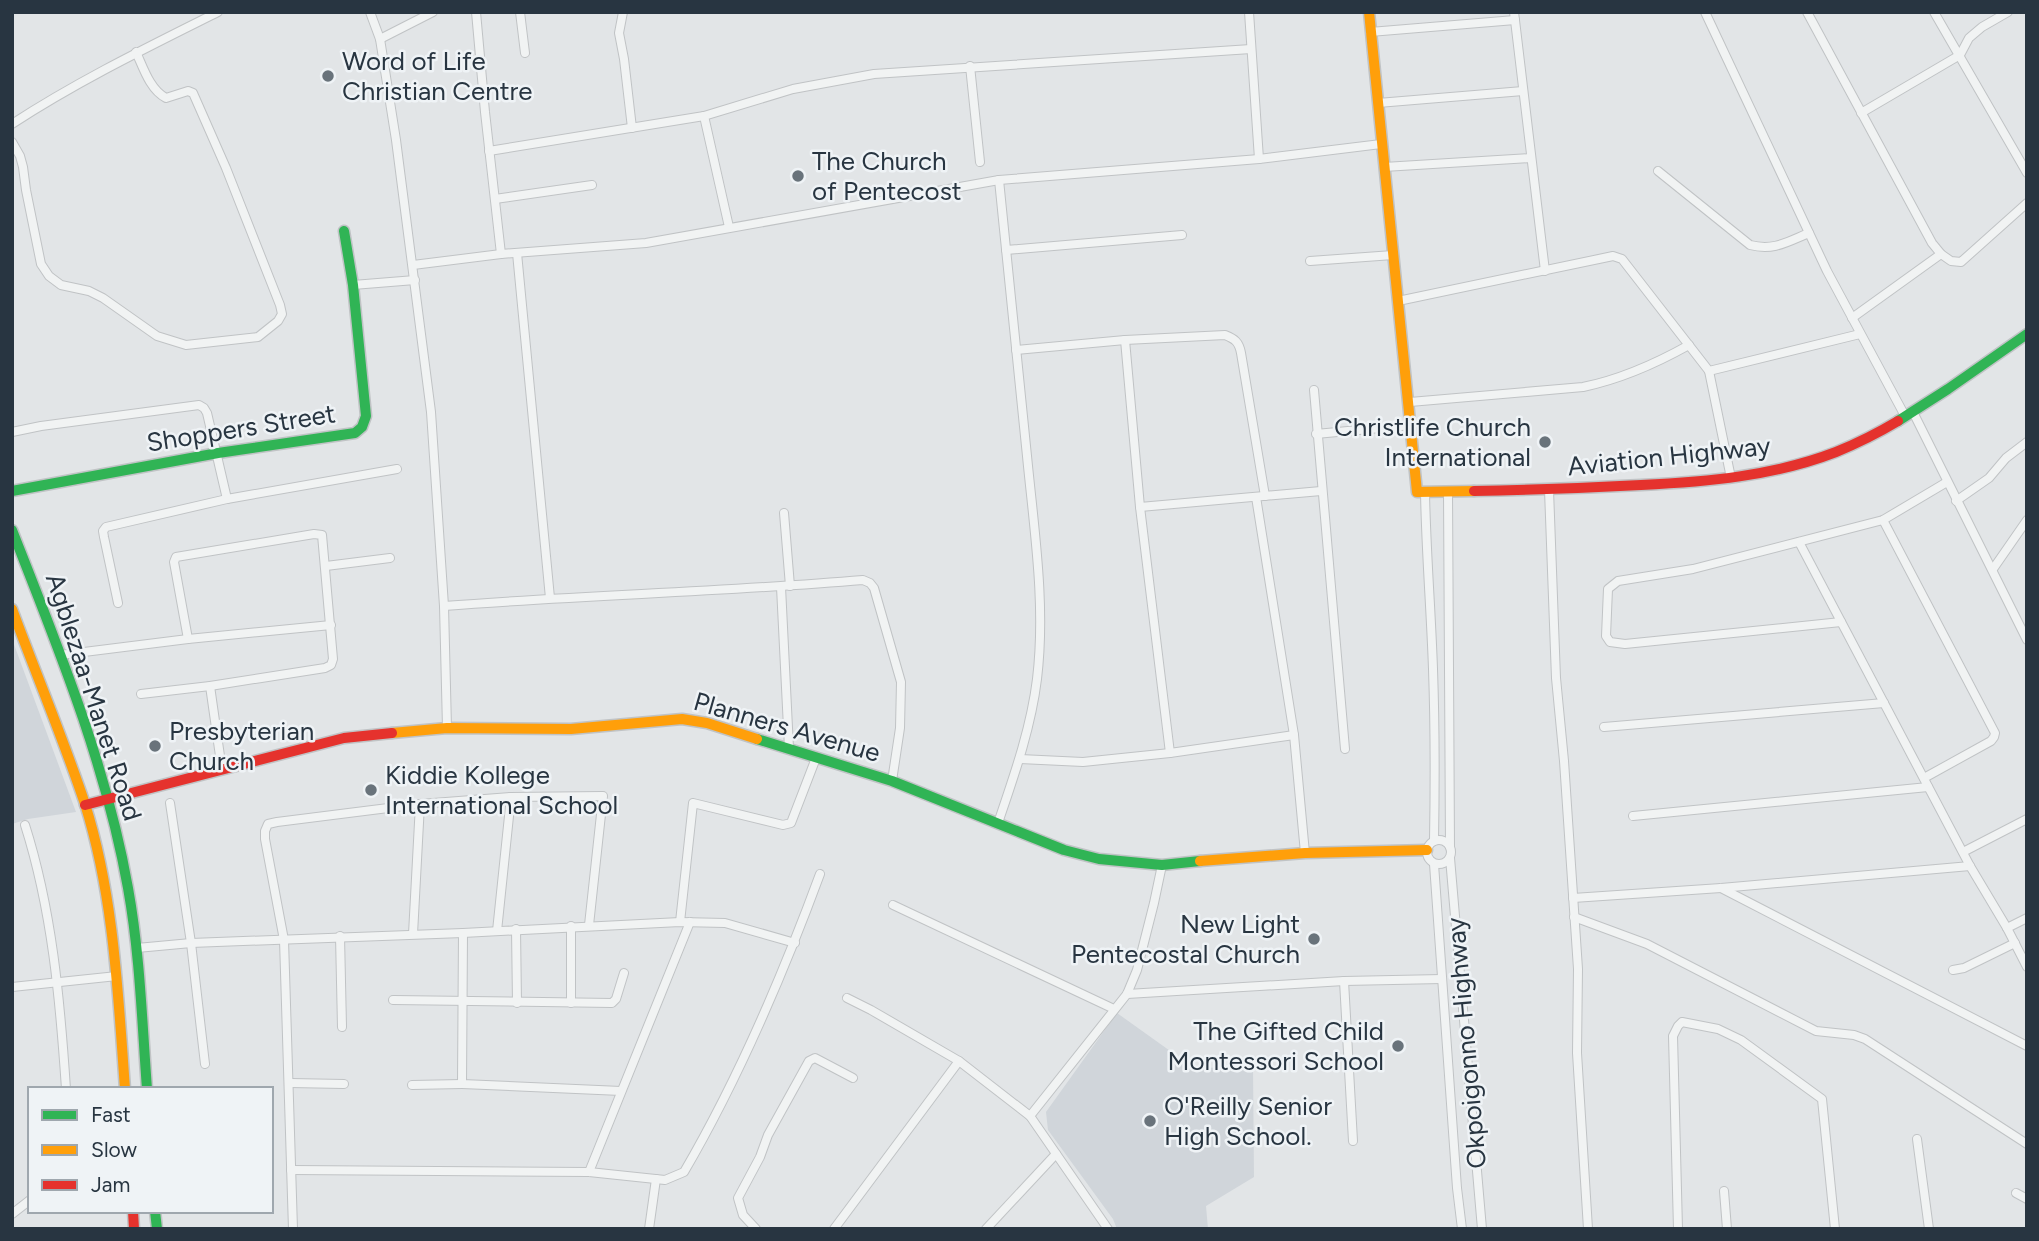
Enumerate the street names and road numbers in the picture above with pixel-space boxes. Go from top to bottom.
street label: Shoppers Street [144,397,338,459]
street label: Aviation Highway [1566,429,1772,483]
street label: Agblezaa-Manet Road [39,569,149,825]
street label: Planners Avenue [690,685,884,769]
street label: Okpoigonno Highway [1439,916,1493,1170]

